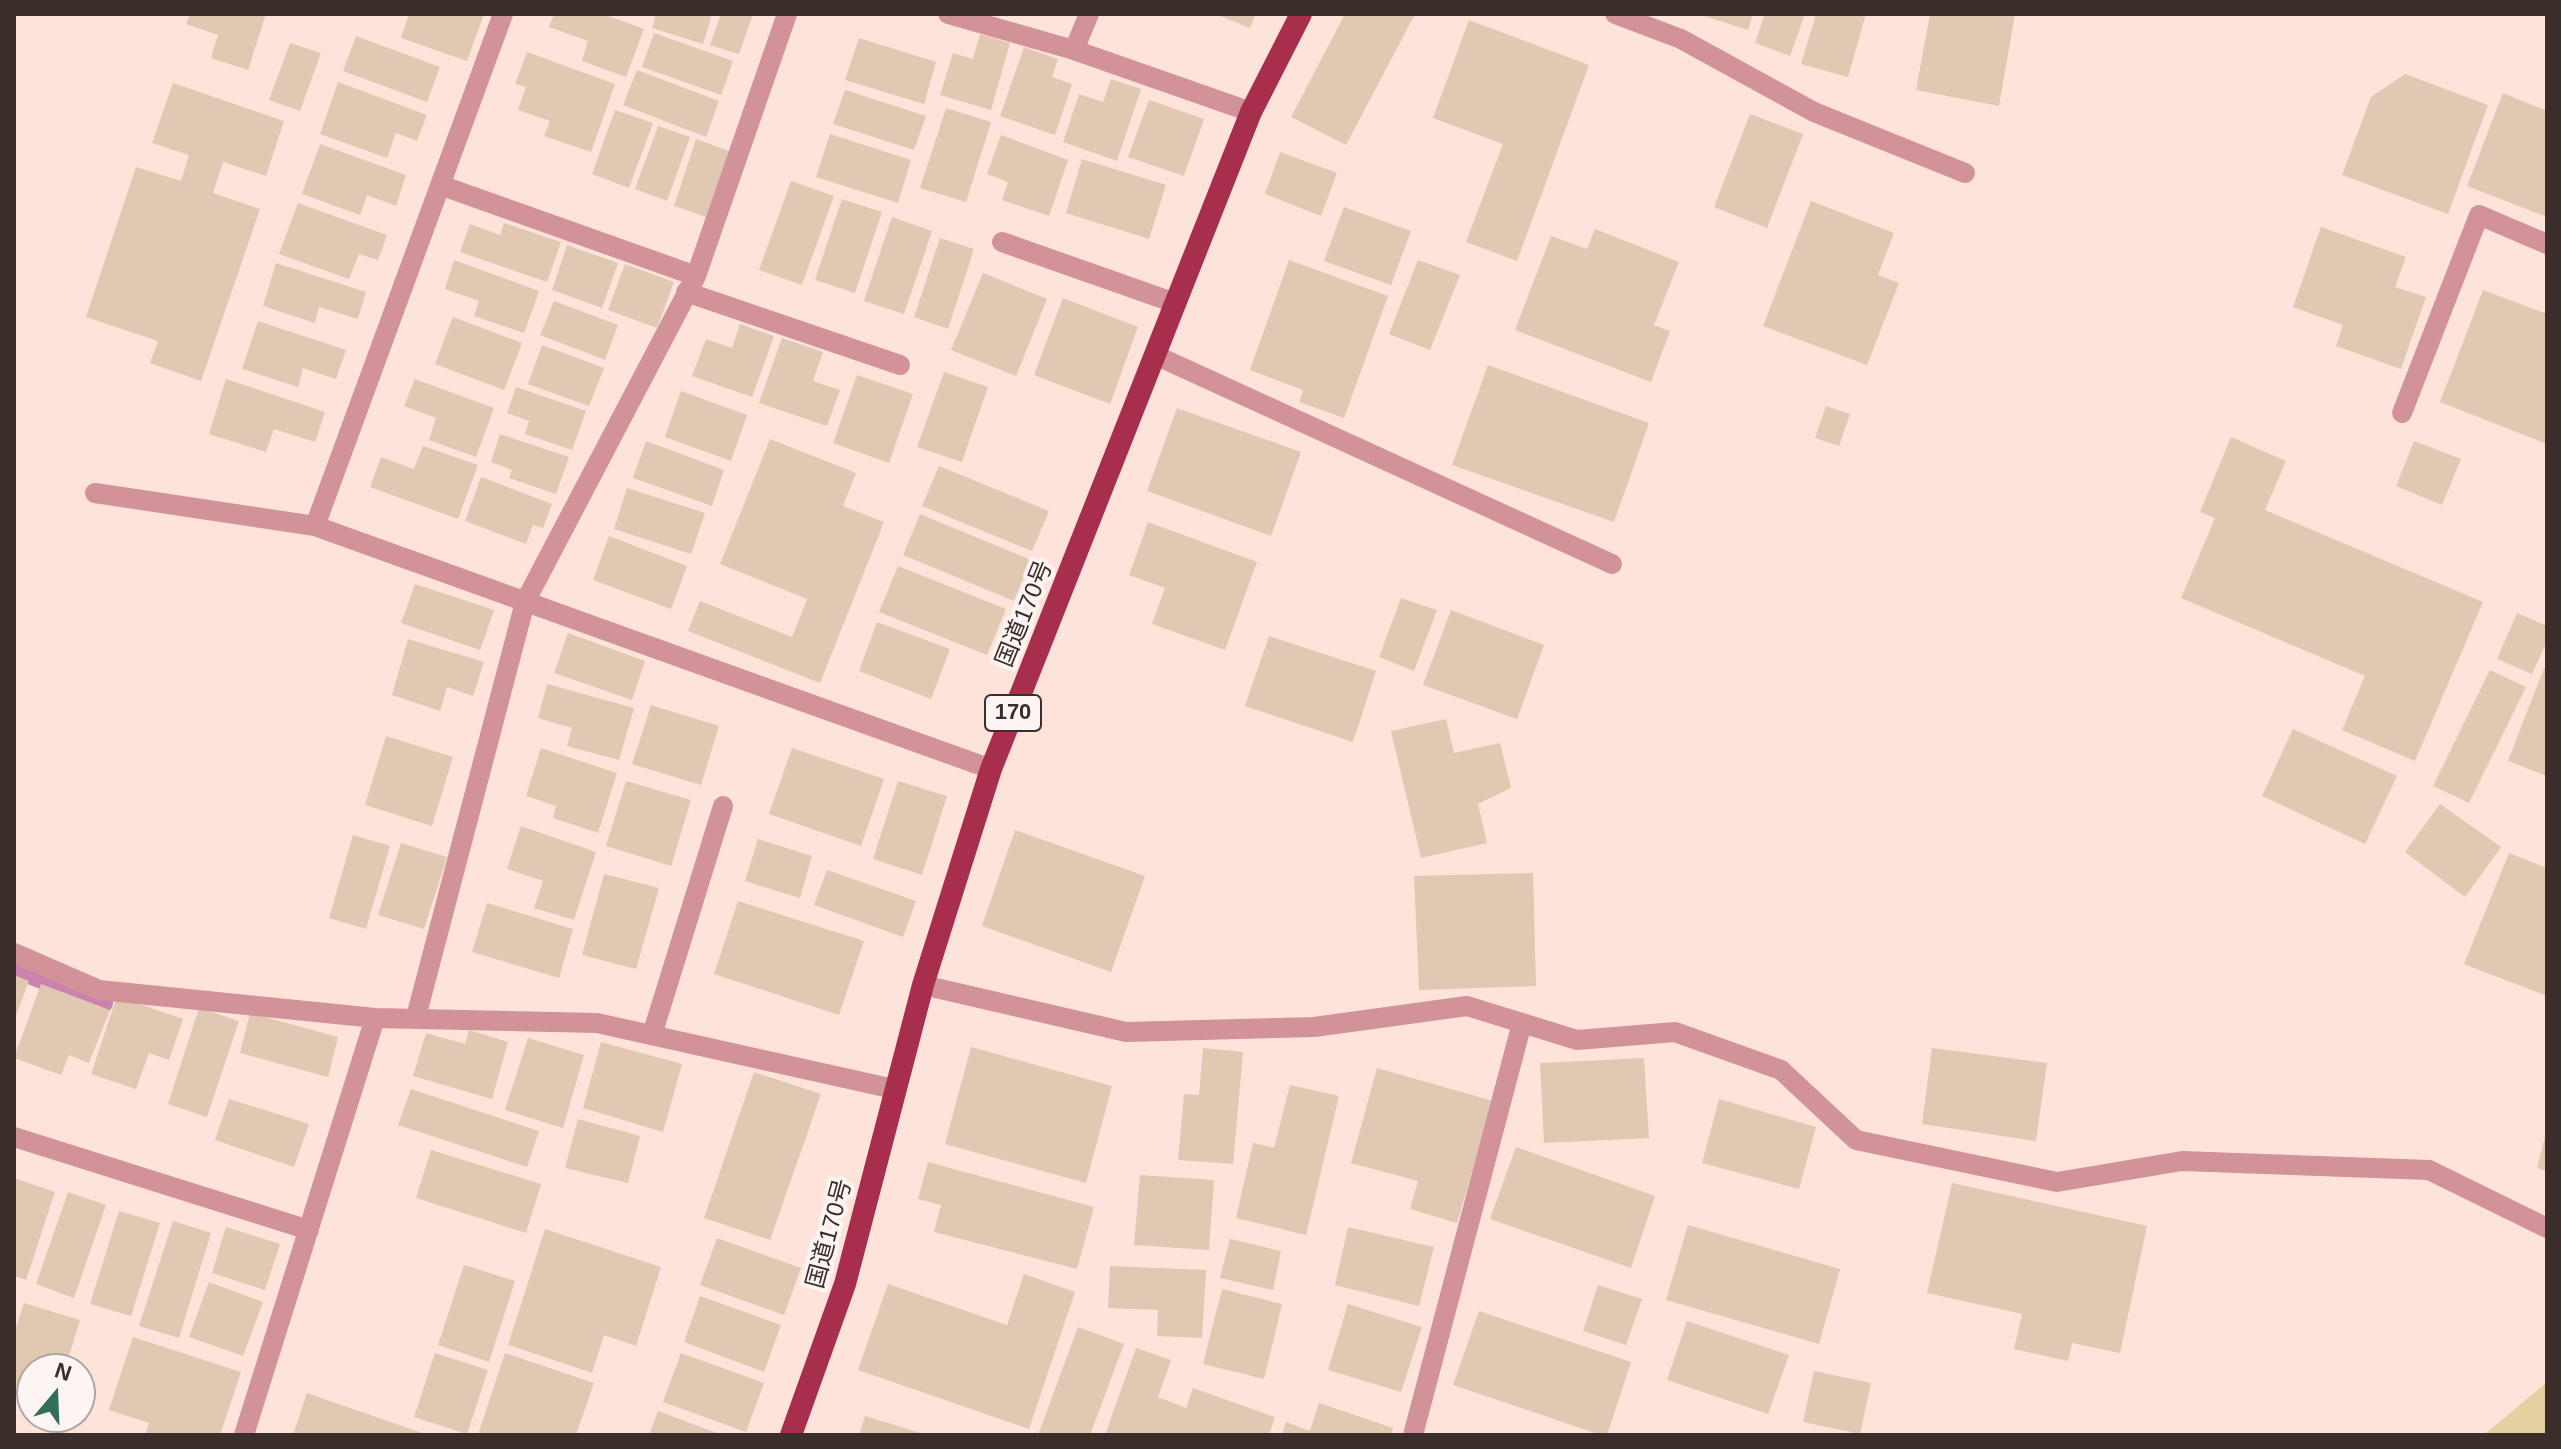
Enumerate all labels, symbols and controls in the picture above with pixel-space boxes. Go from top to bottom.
street label: 国道170号 [991,557,1059,671]
road number: 170 [985,695,1041,731]
street label: 国道170号 [802,1176,858,1292]
north arrow [16,1353,96,1433]
text: N [52,1357,75,1386]

